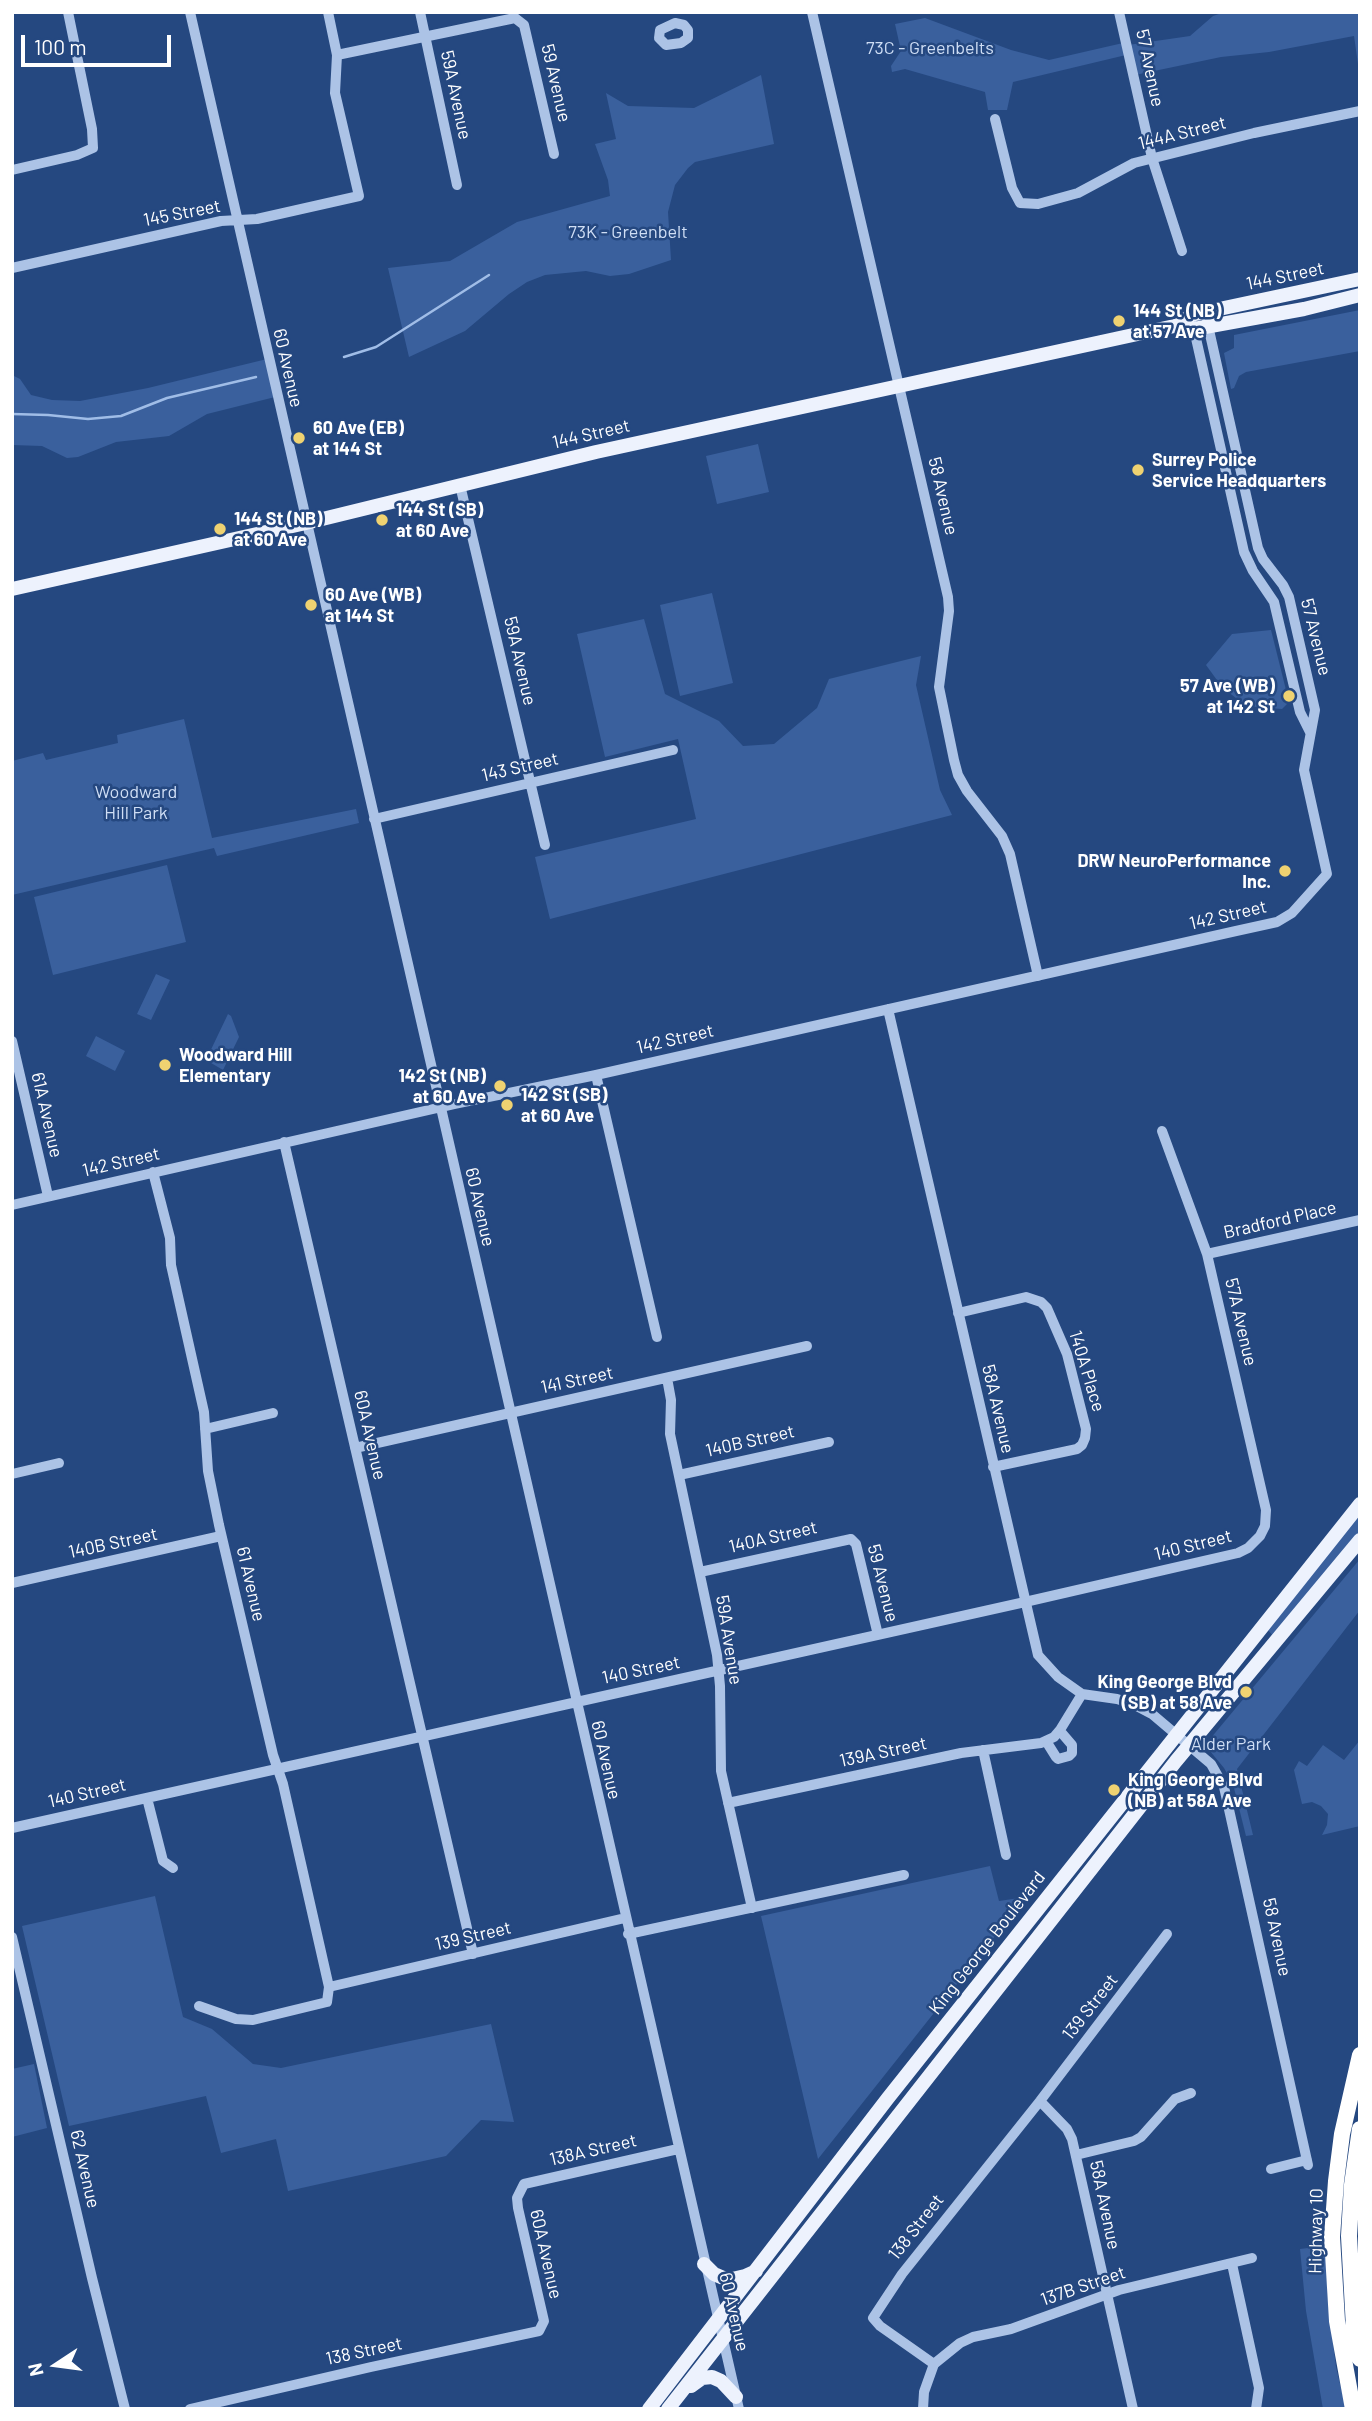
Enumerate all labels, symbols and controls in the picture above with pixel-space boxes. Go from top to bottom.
scale bar [24,21,175,65]
street label: 57 Avenue [1131,27,1169,109]
text: 100 m [34,34,87,59]
park label: 73C - Greenbelts [866,37,994,59]
street label: 59 Avenue [537,42,575,124]
street label: 59A Avenue [436,49,476,141]
street label: 144A Street [1136,112,1228,154]
street label: 145 Street [142,195,222,231]
park label: 73K - Greenbelt [568,221,688,243]
street label: 144 Street [1244,257,1326,295]
place label: 144 St (NB) at 57 Ave [1133,300,1221,342]
marker: 144 St (NB) at 57 Ave [1111,313,1127,329]
street label: 60 Avenue [268,326,308,410]
street label: 144 Street [550,415,632,453]
place label: 60 Ave (EB) at 144 St [313,417,404,460]
marker: 60 Ave (EB) at 144 St [291,430,307,446]
place label: Surrey Police Service Headquarters [1152,449,1326,491]
street label: 58 Avenue [924,455,962,537]
marker: Surrey Police Service Headquarters [1130,462,1146,478]
place label: 144 St (SB) at 60 Ave [396,499,483,542]
place label: 144 St (NB) at 60 Ave [234,508,322,550]
marker: 144 St (SB) at 60 Ave [374,512,390,528]
marker: 144 St (NB) at 60 Ave [212,521,228,537]
place label: 60 Ave (WB) at 144 St [325,584,421,626]
street label: 57 Avenue [1296,596,1336,678]
marker: 60 Ave (WB) at 144 St [303,597,319,613]
street label: 59A Avenue [499,615,541,707]
place label: 57 Ave (WB) at 142 St [1180,675,1275,718]
marker: 57 Ave (WB) at 142 St [1281,688,1297,704]
street label: 143 Street [479,748,561,786]
park label: Woodward Hill Park [95,781,177,824]
place label: DRW NeuroPerformance Inc. [1077,850,1271,892]
marker: DRW NeuroPerformance Inc. [1277,863,1293,879]
street label: 142 Street [1187,896,1269,934]
street label: 142 Street [634,1020,716,1058]
place label: Woodward Hill Elementary [179,1044,292,1086]
marker: Woodward Hill Elementary [157,1057,173,1073]
place label: 142 St (NB) at 60 Ave [398,1065,486,1108]
street label: 61A Avenue [27,1070,67,1160]
marker: 142 St (NB) at 60 Ave [492,1078,508,1094]
place label: 142 St (SB) at 60 Ave [521,1084,607,1126]
marker: 142 St (SB) at 60 Ave [499,1097,515,1113]
street label: 142 Street [80,1143,162,1181]
street label: 60 Avenue [460,1165,500,1249]
street label: Bradford Place [1222,1197,1338,1243]
street label: 57A Avenue [1220,1276,1262,1368]
street label: 140A Place [1064,1328,1110,1414]
street label: 141 Street [539,1362,615,1398]
street label: 58A Avenue [977,1363,1019,1455]
street label: 60A Avenue [349,1388,391,1482]
street label: 140B Street [704,1420,796,1462]
street label: 140A Street [727,1516,819,1558]
street label: 140B Street [67,1523,159,1563]
street label: 140 Street [1152,1525,1234,1565]
street label: 59 Avenue [863,1542,903,1624]
street label: 61 Avenue [232,1545,270,1623]
street label: 59A Avenue [711,1594,747,1686]
street label: 140 Street [600,1651,682,1689]
place label: King George Blvd (SB) at 58 Ave [1097,1671,1232,1714]
marker: King George Blvd (SB) at 58 Ave [1238,1684,1254,1700]
street label: 60 Avenue [586,1718,626,1802]
street label: 139A Street [837,1732,929,1772]
park label: Alder Park [1191,1733,1271,1755]
place label: King George Blvd (NB) at 58A Ave [1128,1769,1263,1812]
street label: 140 Street [46,1774,128,1812]
marker: King George Blvd (NB) at 58A Ave [1106,1782,1122,1798]
street label: King George Boulevard [924,1867,1050,2019]
street label: 58 Avenue [1258,1896,1296,1978]
street label: 139 Street [433,1917,513,1955]
street label: 139 Street [1058,1970,1122,2044]
street label: 62 Avenue [66,2128,104,2210]
street label: 138A Street [547,2130,639,2170]
street label: 58A Avenue [1085,2159,1125,2251]
street label: Highway 10 [1304,2188,1328,2274]
street label: 138 Street [884,2190,948,2264]
street label: 60A Avenue [525,2207,567,2301]
street label: 137B Street [1038,2261,1128,2311]
street label: 60 Avenue [714,2270,754,2354]
north arrow [21,2330,91,2400]
street label: 138 Street [324,2332,404,2370]
text: N [22,2361,48,2379]

